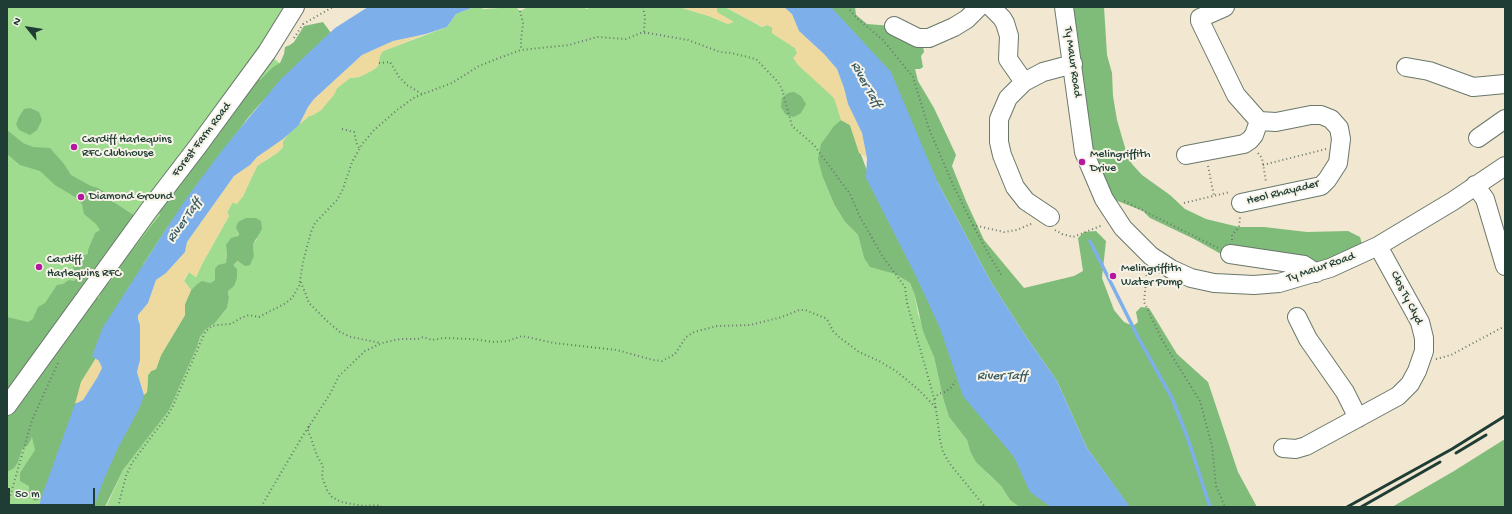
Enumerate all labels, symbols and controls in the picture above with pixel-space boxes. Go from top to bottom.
north arrow [8,8,48,48]
text: N [11,16,25,28]
street label: Ty Mawr Road [1060,26,1084,98]
water label: River Taff [846,59,884,111]
street label: Forest Farm Road [169,100,235,180]
place label: Cardiff Harlequins RFC Clubhouse [82,133,171,161]
marker: Cardiff Harlequins RFC Clubhouse [69,142,79,152]
place label: Melingriffith Drive [1090,148,1150,176]
marker: Melingriffith Drive [1077,157,1087,167]
street label: Heol Rhayader [1245,177,1321,209]
place label: Diamond Ground [89,190,173,204]
marker: Diamond Ground [76,192,86,202]
water label: River Taff [164,196,206,246]
street label: Ty Mawr Road [1285,250,1357,286]
place label: Cardiff Harlequins RFC [47,253,121,281]
marker: Cardiff Harlequins RFC [34,262,44,272]
place label: Melingriffith Water Pump [1121,262,1183,290]
street label: Clos Ty Clyd [1386,269,1426,327]
marker: Melingriffith Water Pump [1108,271,1118,281]
water label: River Taff [977,369,1027,385]
scale bar [10,480,97,506]
text: 50 m [15,488,40,502]

